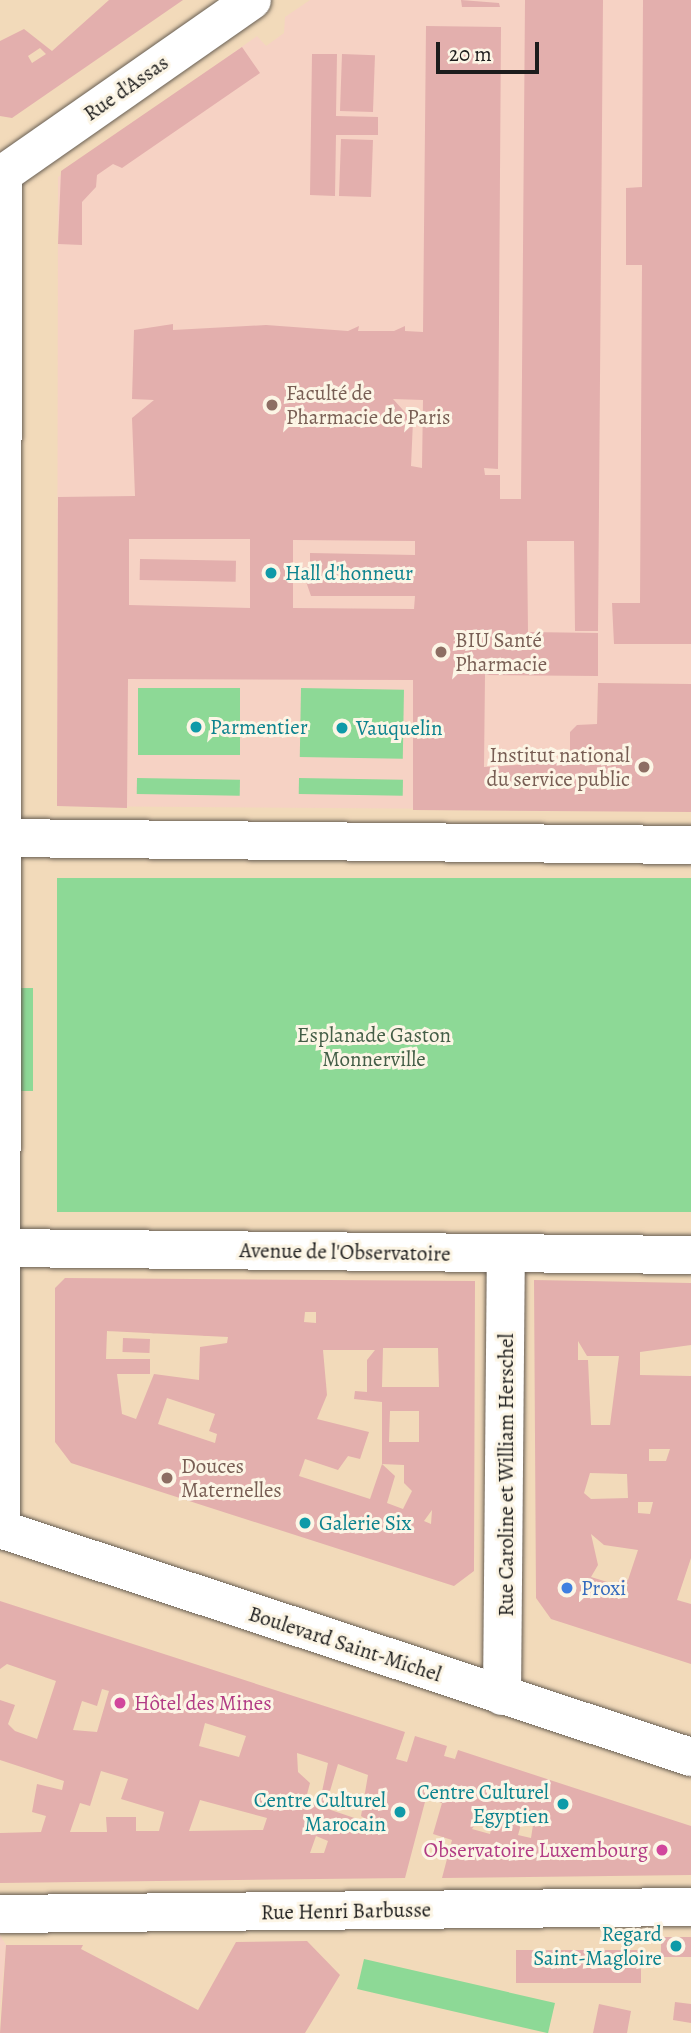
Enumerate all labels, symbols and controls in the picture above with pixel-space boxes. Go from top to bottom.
scale bar [439,28,542,72]
text: 20 m [449,40,492,68]
street label: Rue d'Assas [79,50,173,126]
place label: Faculté de Pharmacie de Paris [286,380,450,430]
marker: Faculté de Pharmacie de Paris [264,397,280,413]
place label: Hall d'honneur [285,560,413,586]
marker: Hall d'honneur [263,565,279,581]
place label: BIU Santé Pharmacie [455,627,547,677]
marker: BIU Santé Pharmacie [433,644,449,660]
place label: Parmentier [210,714,308,740]
place label: Vauquelin [356,715,442,741]
marker: Parmentier [188,719,204,735]
marker: Vauquelin [334,720,350,736]
place label: Institut national du service public [487,742,630,792]
marker: Institut national du service public [636,759,652,775]
park label: Esplanade Gaston Monnerville [297,1022,451,1072]
street label: Avenue de l'Observatoire [239,1238,451,1266]
street label: Rue Caroline et William Herschel [493,1333,519,1617]
place label: Douces Maternelles [181,1453,282,1503]
marker: Douces Maternelles [159,1470,175,1486]
place label: Galerie Six [319,1510,411,1536]
marker: Galerie Six [297,1515,313,1531]
place label: Proxi [581,1575,626,1601]
marker: Proxi [559,1580,575,1596]
street label: Boulevard Saint-Michel [245,1601,445,1687]
place label: Hôtel des Mines [134,1690,272,1716]
marker: Hôtel des Mines [112,1695,128,1711]
place label: Centre Culturel Egyptien [417,1779,549,1829]
place label: Centre Culturel Marocain [254,1787,386,1837]
marker: Centre Culturel Egyptien [555,1796,571,1812]
marker: Centre Culturel Marocain [392,1804,408,1820]
place label: Observatoire Luxembourg [424,1837,648,1863]
marker: Observatoire Luxembourg [654,1842,670,1858]
street label: Rue Henri Barbusse [261,1897,431,1925]
place label: Regard Saint-Magloire [533,1921,662,1971]
marker: Regard Saint-Magloire [668,1938,684,1954]

